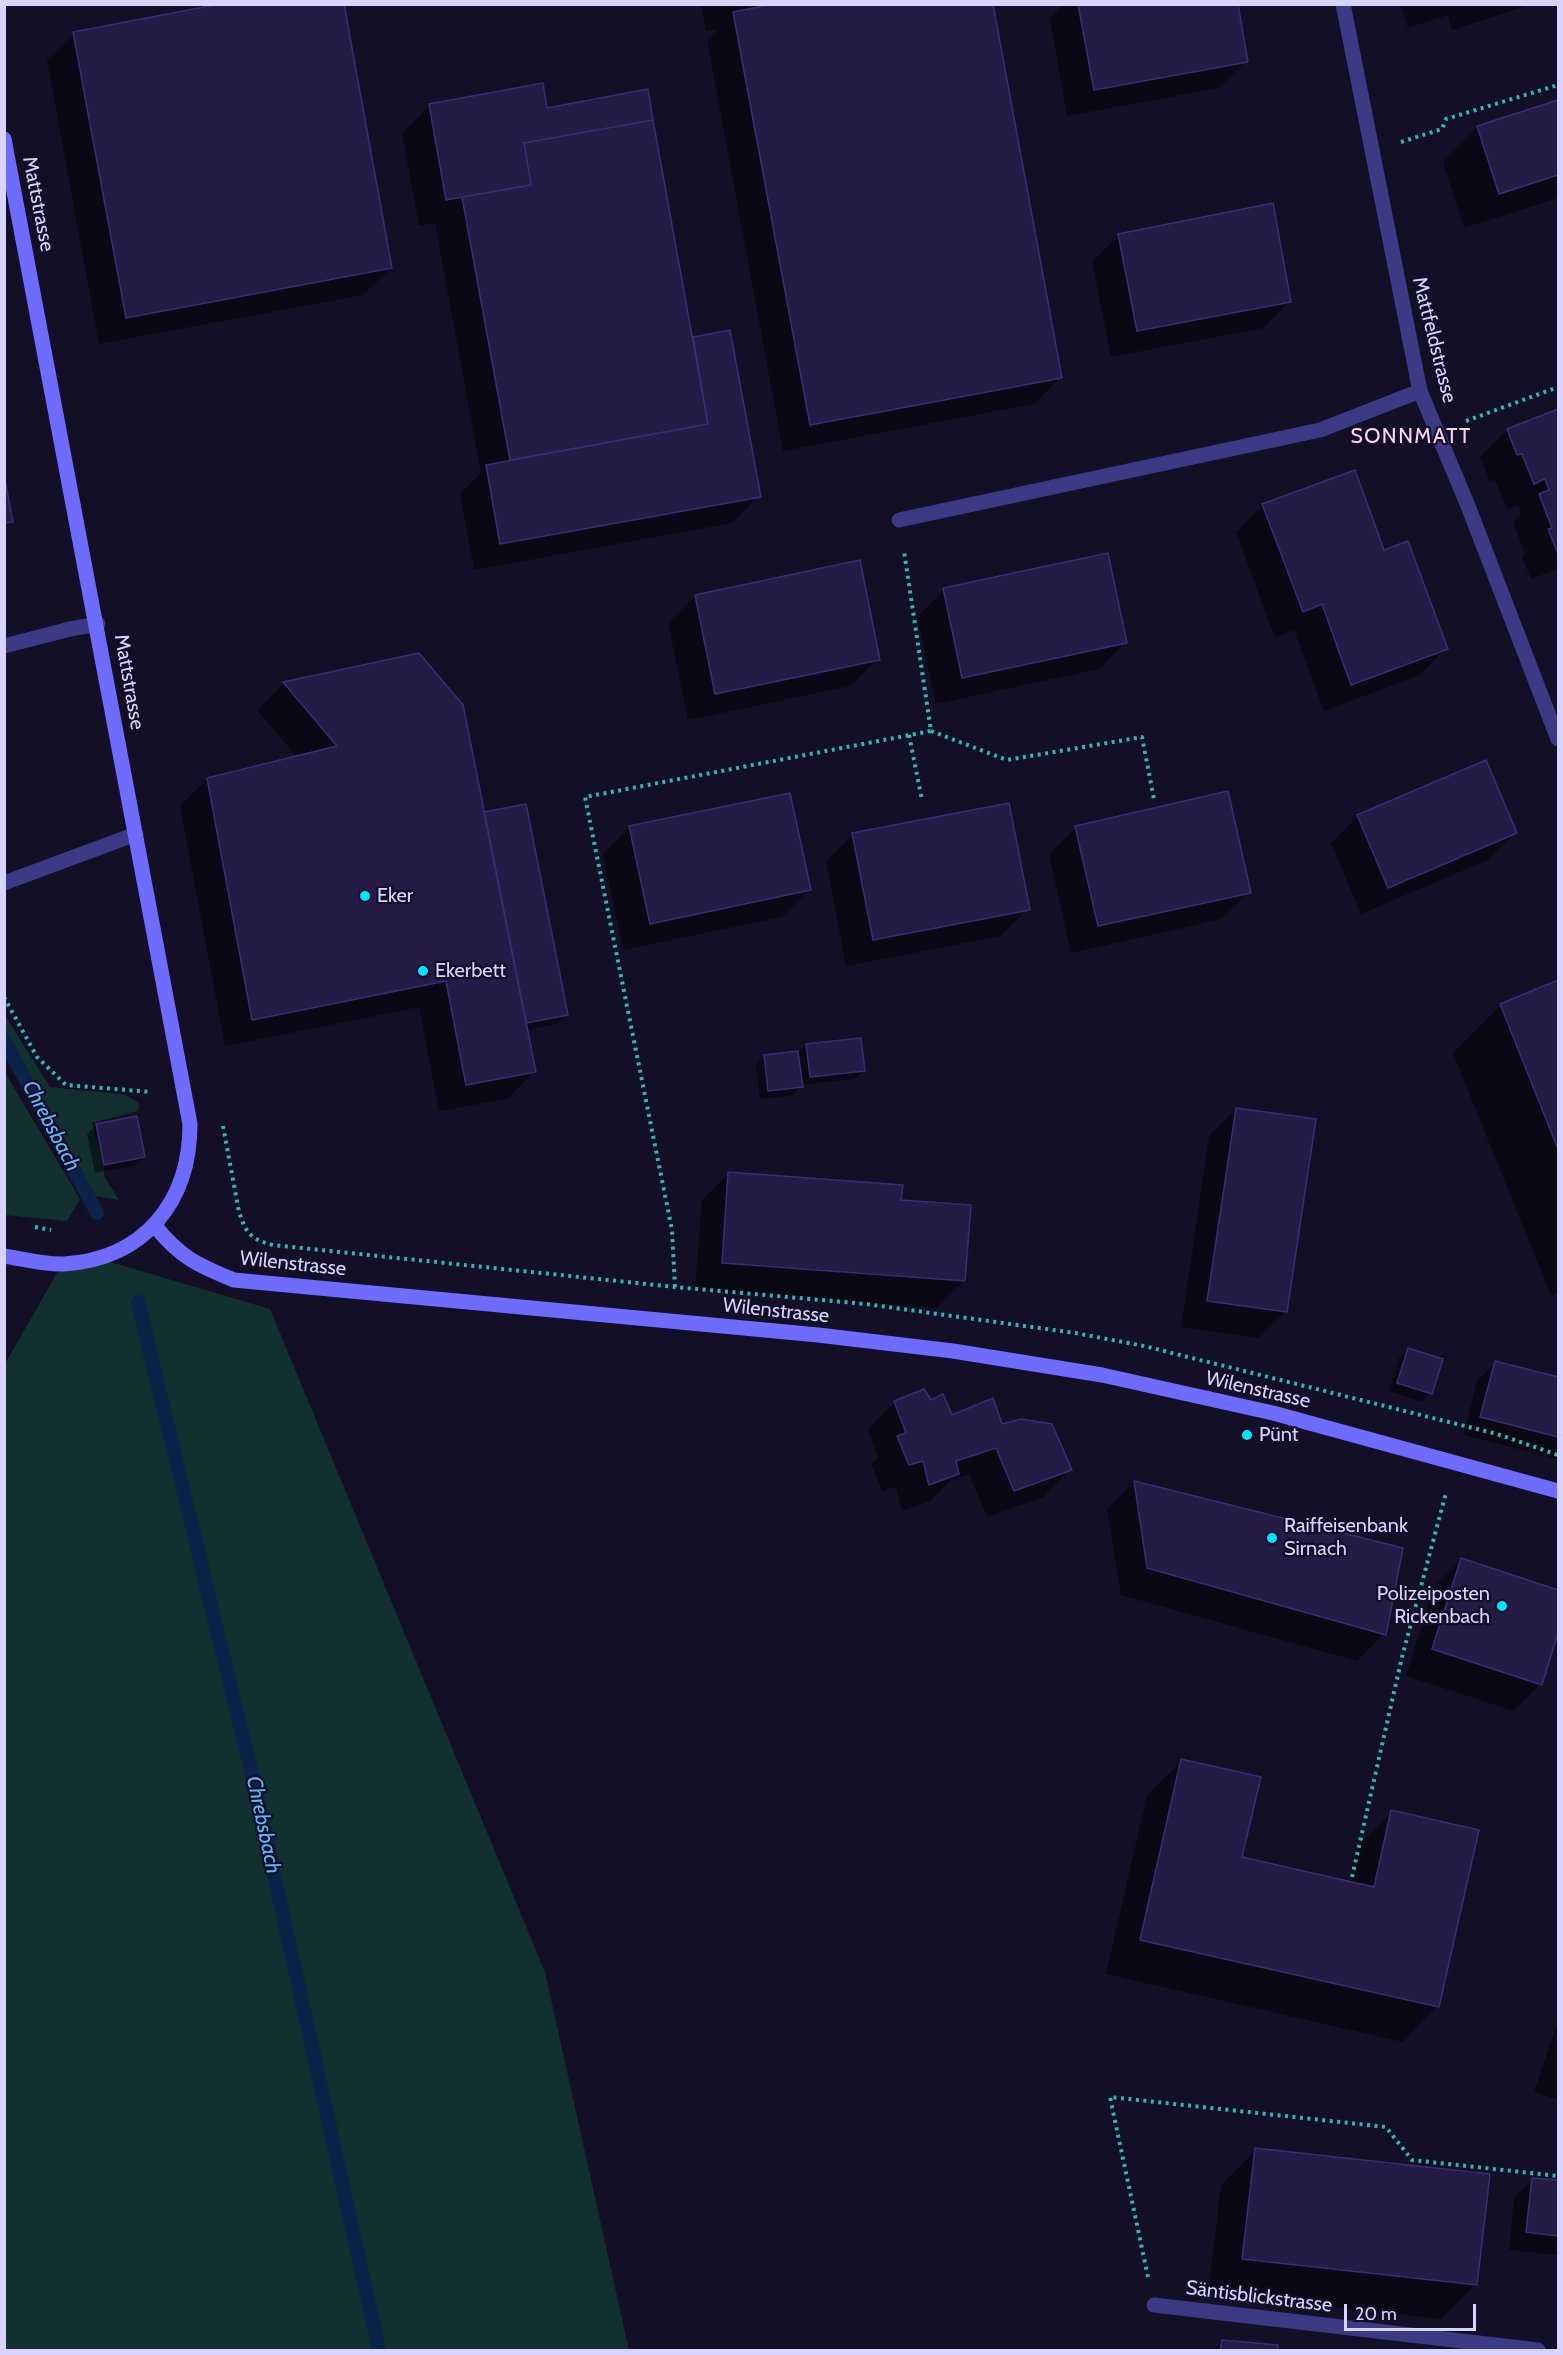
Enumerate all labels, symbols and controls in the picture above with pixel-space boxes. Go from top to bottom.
street label: Mattstrasse [17,154,59,254]
street label: Mattfeldstrasse [1407,275,1461,405]
district label: SONNMATT [1350,424,1472,450]
street label: Mattstrasse [109,632,149,732]
place label: Eker [377,884,413,908]
marker: Eker [358,889,372,903]
place label: Ekerbett [435,959,506,983]
marker: Ekerbett [416,964,430,978]
water label: Chrebsbach [17,1076,85,1176]
street label: Wilenstrasse [239,1246,347,1282]
street label: Wilenstrasse [722,1293,830,1329]
street label: Wilenstrasse [1203,1366,1313,1414]
place label: Pünt [1259,1423,1299,1447]
marker: Pünt [1240,1428,1254,1442]
place label: Raiffeisenbank Sirnach [1284,1514,1408,1561]
marker: Raiffeisenbank Sirnach [1265,1531,1279,1545]
place label: Polizeiposten Rickenbach [1377,1582,1490,1629]
marker: Polizeiposten Rickenbach [1495,1599,1509,1613]
water label: Chrebsbach [240,1774,286,1876]
street label: Säntisblickstrasse [1184,2276,1334,2318]
scale bar [1347,2292,1479,2330]
text: 20 m [1355,2303,1397,2325]

